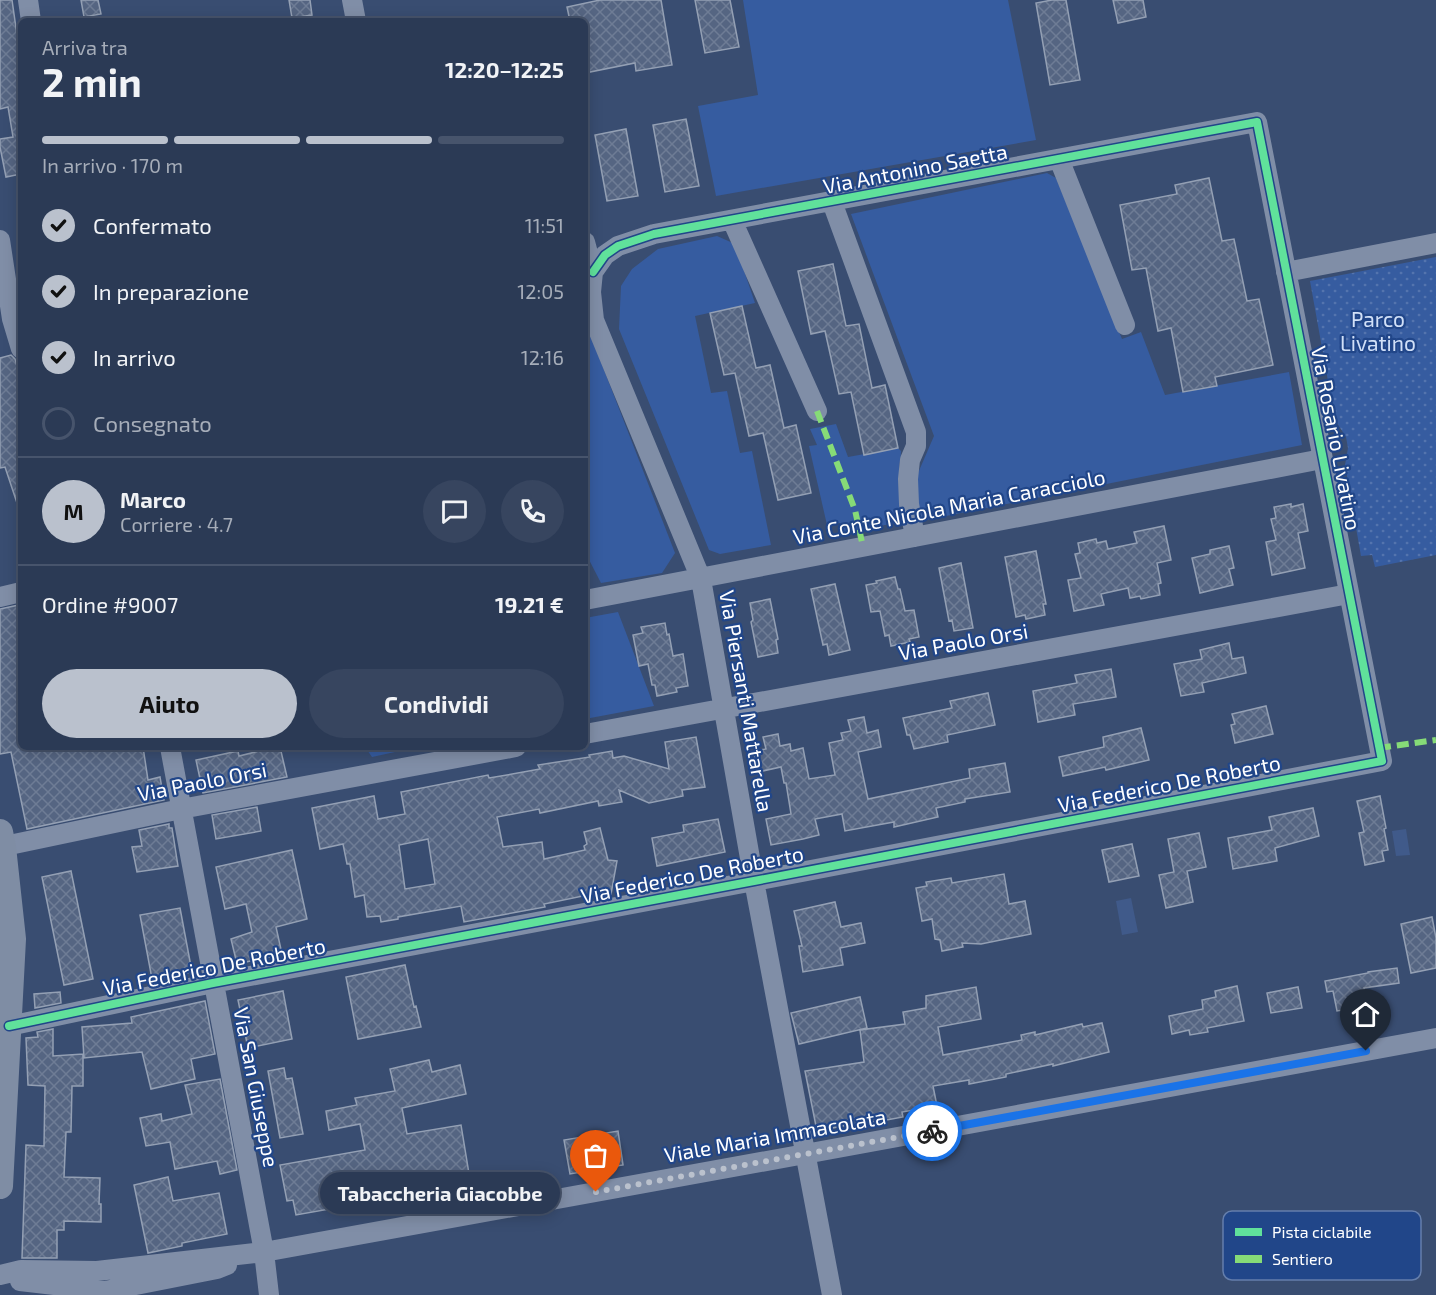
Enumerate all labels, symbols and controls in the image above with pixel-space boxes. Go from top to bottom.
text: Arriva tra [42,35,128,59]
text: 12:20–12:25 [445,56,564,82]
text: 2 min [42,58,142,105]
street label: Via Antonino Saetta [821,138,1009,198]
text: In arrivo · 170 m [42,153,183,177]
icon: check [42,209,75,242]
text: Confermato [93,212,212,238]
text: 11:51 [525,213,564,237]
icon: check [42,275,75,308]
text: In preparazione [93,278,249,304]
text: 12:05 [517,279,564,303]
park label: Parco Livatino [1340,306,1416,355]
icon: check [42,341,75,374]
text: In arrivo [93,344,176,370]
street label: Via Rosario Livatino [1307,344,1367,532]
text: 12:16 [521,345,564,369]
text: Consegnato [93,410,212,436]
street label: Via Conte Nicola Maria Caracciolo [791,463,1107,549]
button: chat [423,480,486,543]
button: phone [501,480,564,543]
text: Marco [120,486,186,512]
text: M [63,498,84,524]
text: Corriere · 4.7 [120,512,233,536]
street label: Via Piersanti Mattarella [715,588,779,814]
text: Ordine #9007 [42,591,178,617]
text: 19.21 € [495,591,564,617]
street label: Via Paolo Orsi [896,617,1030,665]
button: Aiuto [42,669,297,738]
button: Condividi [309,669,564,738]
street label: Via Federico De Roberto [1055,749,1283,817]
street label: Via Paolo Orsi [135,756,269,806]
street label: Via Federico De Roberto [578,840,806,908]
street label: Via Federico De Roberto [100,932,328,1000]
pin [1340,989,1391,1051]
icon: home [1349,998,1382,1031]
street label: Via San Giuseppe [229,1005,285,1169]
courier [902,1101,962,1161]
street label: Viale Maria Immacolata [662,1103,888,1167]
icon: bike [916,1115,949,1148]
pin [570,1130,621,1192]
icon: bag [579,1139,612,1172]
callout: Tabaccheria Giacobbe [320,1171,560,1213]
text: Tabaccheria Giacobbe [337,1181,543,1205]
legend [1223,1211,1421,1280]
text: Pista ciclabile [1272,1222,1372,1241]
text: Sentiero [1272,1249,1333,1268]

